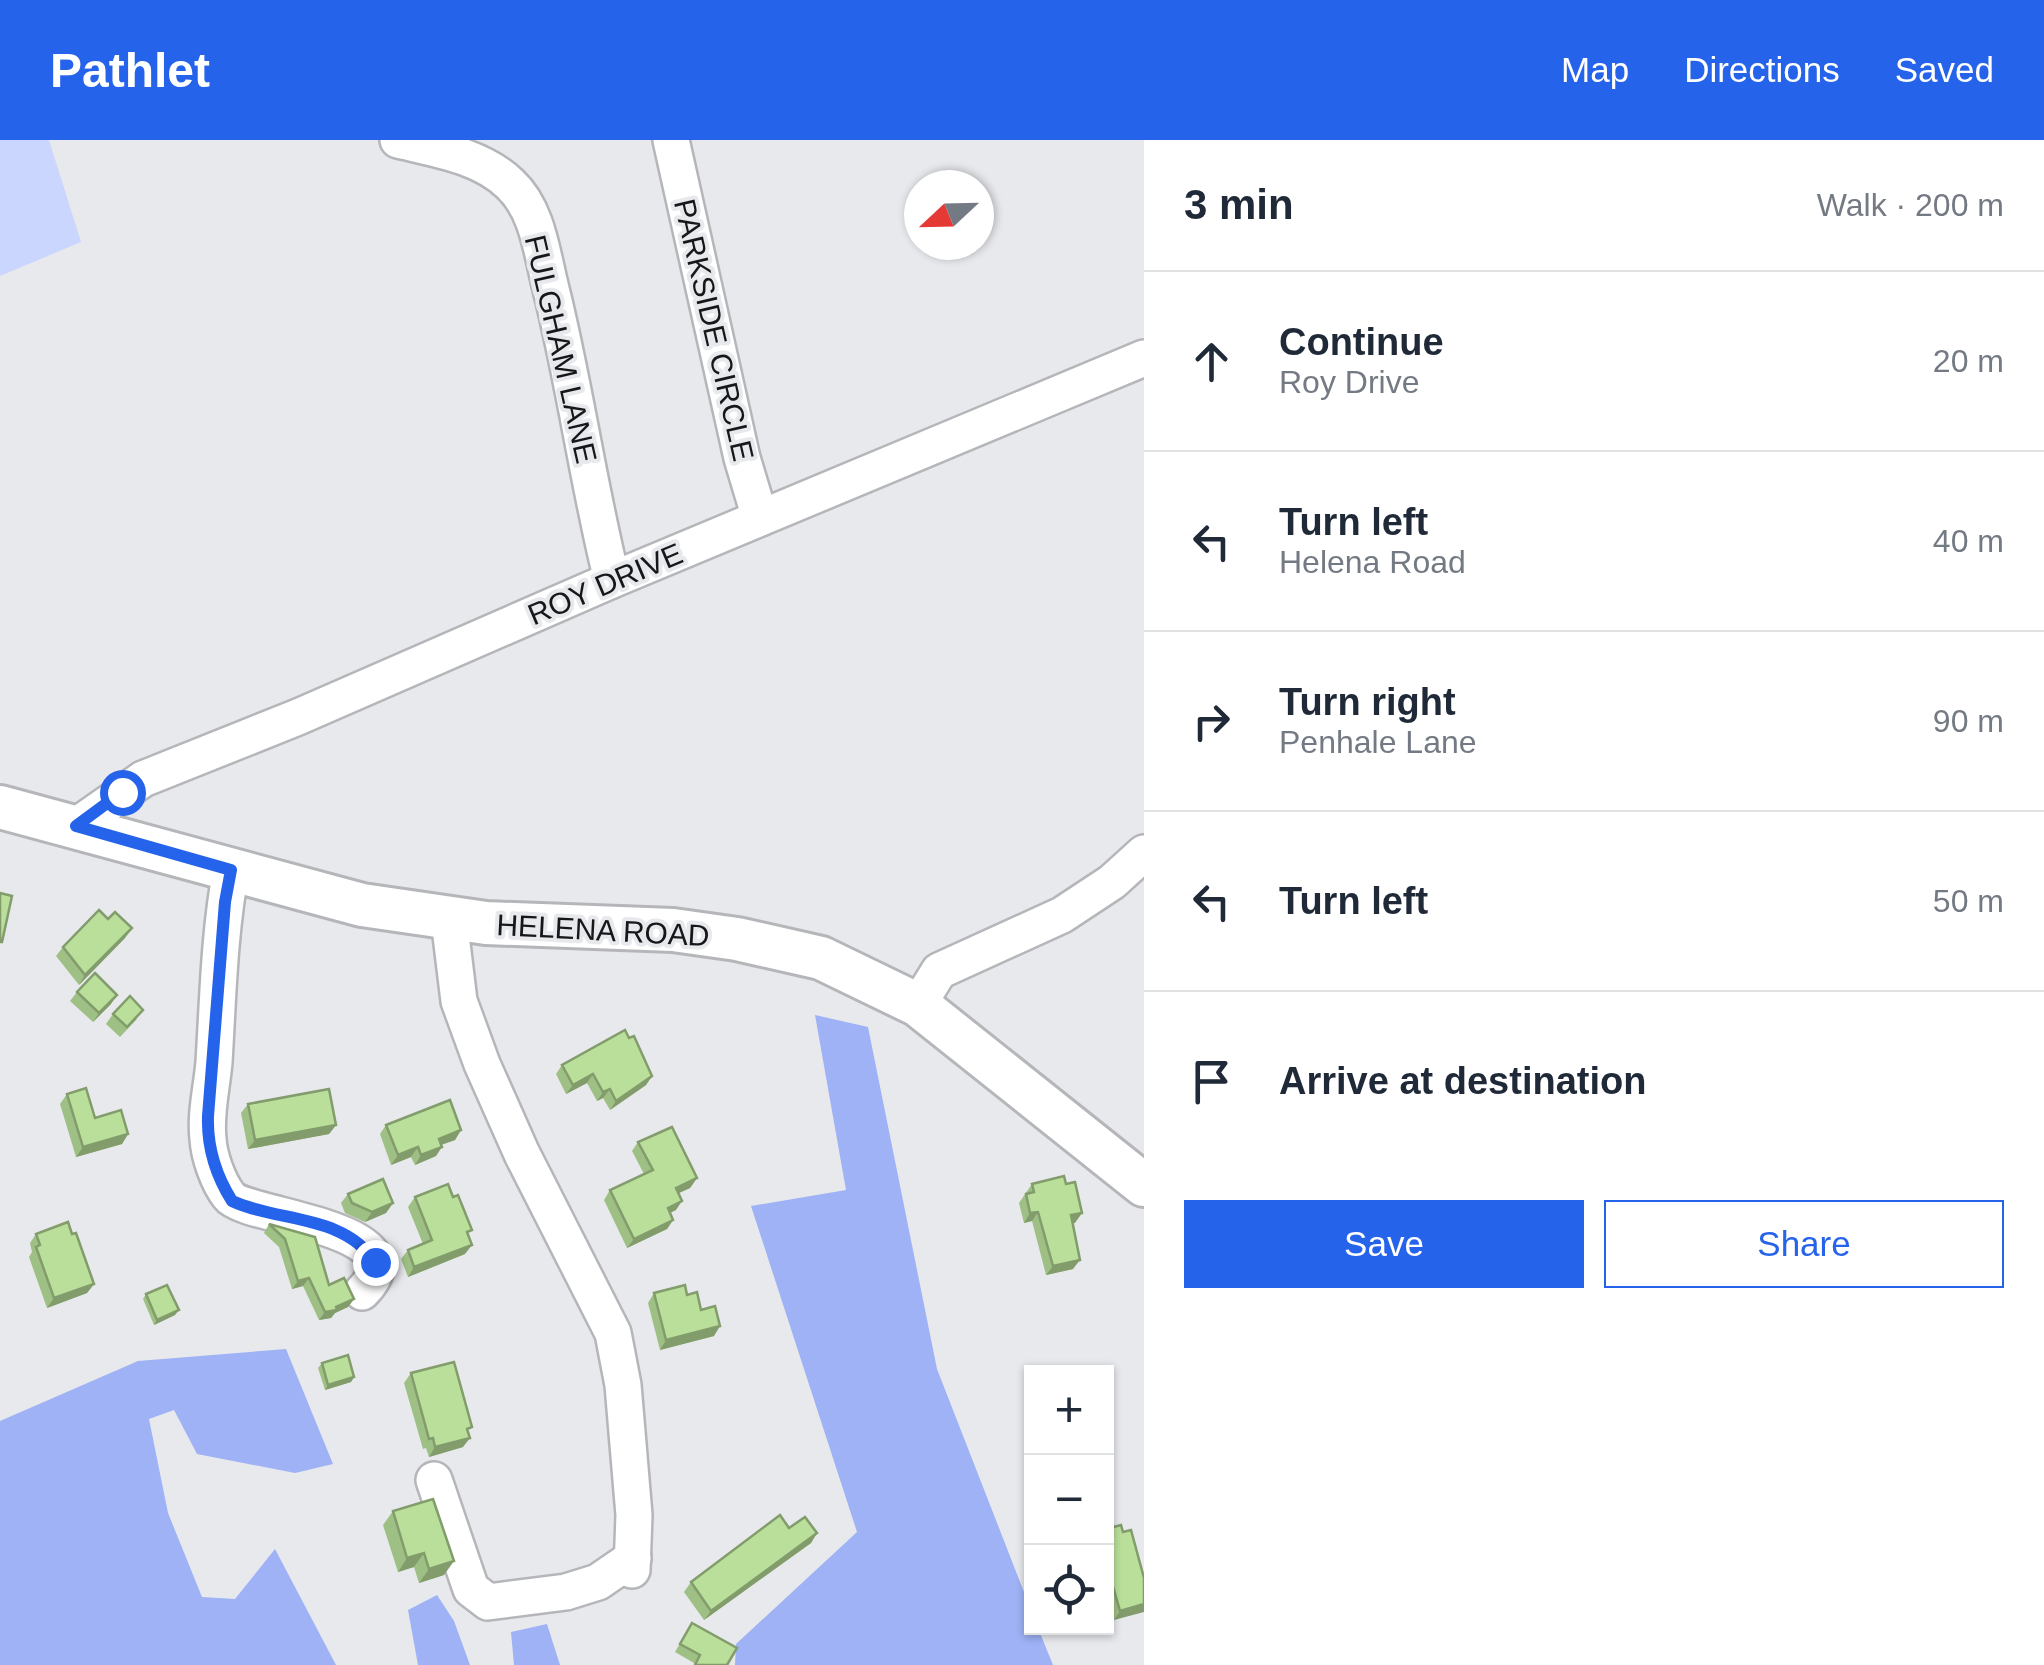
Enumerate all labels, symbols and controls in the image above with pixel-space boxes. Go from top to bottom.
text: Pathlet [50,44,210,97]
text: Map [1561,50,1629,89]
text: Directions [1684,50,1840,89]
text: Saved [1895,50,1994,89]
north arrow [904,170,994,260]
text: 3 min [1184,181,1294,228]
text: Walk · 200 m [1817,187,2004,223]
street label: PARKSIDE CIRCLE [668,196,760,464]
street label: FULGHAM LANE [519,232,603,466]
text: Continue [1279,321,1444,363]
icon: ahead [1184,334,1239,389]
text: 20 m [1933,343,2004,379]
text: Roy Drive [1279,364,1419,400]
text: Turn left [1279,501,1428,543]
icon: left [1184,514,1239,569]
text: 40 m [1933,523,2004,559]
street label: ROY DRIVE [523,537,687,631]
text: Helena Road [1279,544,1466,580]
text: Turn right [1279,681,1456,723]
icon: right [1184,694,1239,749]
text: 90 m [1933,703,2004,739]
text: Penhale Lane [1279,724,1477,760]
route start [100,770,146,816]
icon: left [1184,874,1239,929]
text: Turn left [1279,880,1428,922]
text: 50 m [1933,883,2004,919]
street label: HELENA ROAD [496,908,710,952]
icon: arrive [1184,1054,1239,1109]
text: Arrive at destination [1279,1060,1646,1102]
button: Save [1184,1200,1584,1288]
button: Share [1604,1200,2004,1288]
route end [353,1240,399,1286]
map controls [1024,1365,1114,1635]
button: + [1024,1365,1114,1455]
button: − [1024,1455,1114,1545]
button: locate [1024,1545,1114,1635]

